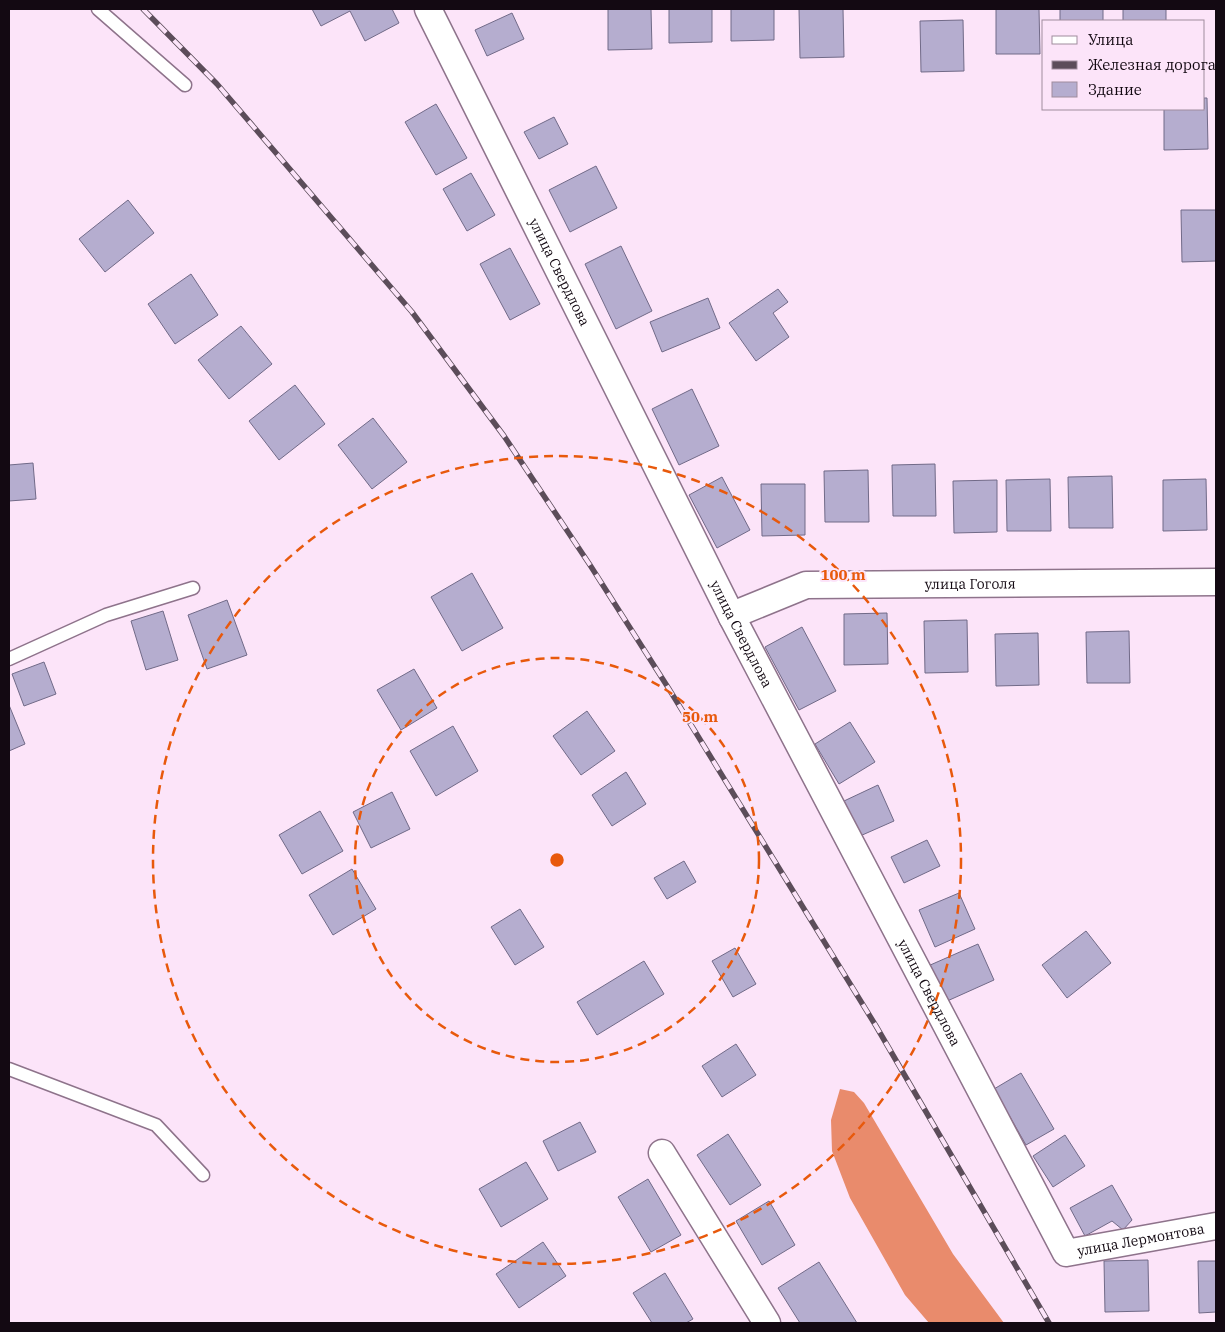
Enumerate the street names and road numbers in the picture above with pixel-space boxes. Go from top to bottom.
street label: улица Свердлова [525,215,594,329]
street label: улица Гоголя [925,574,1016,593]
street label: улица Свердлова [706,577,777,691]
street label: улица Свердлова [894,936,965,1050]
street label: улица Лермонтова [1076,1219,1206,1260]

